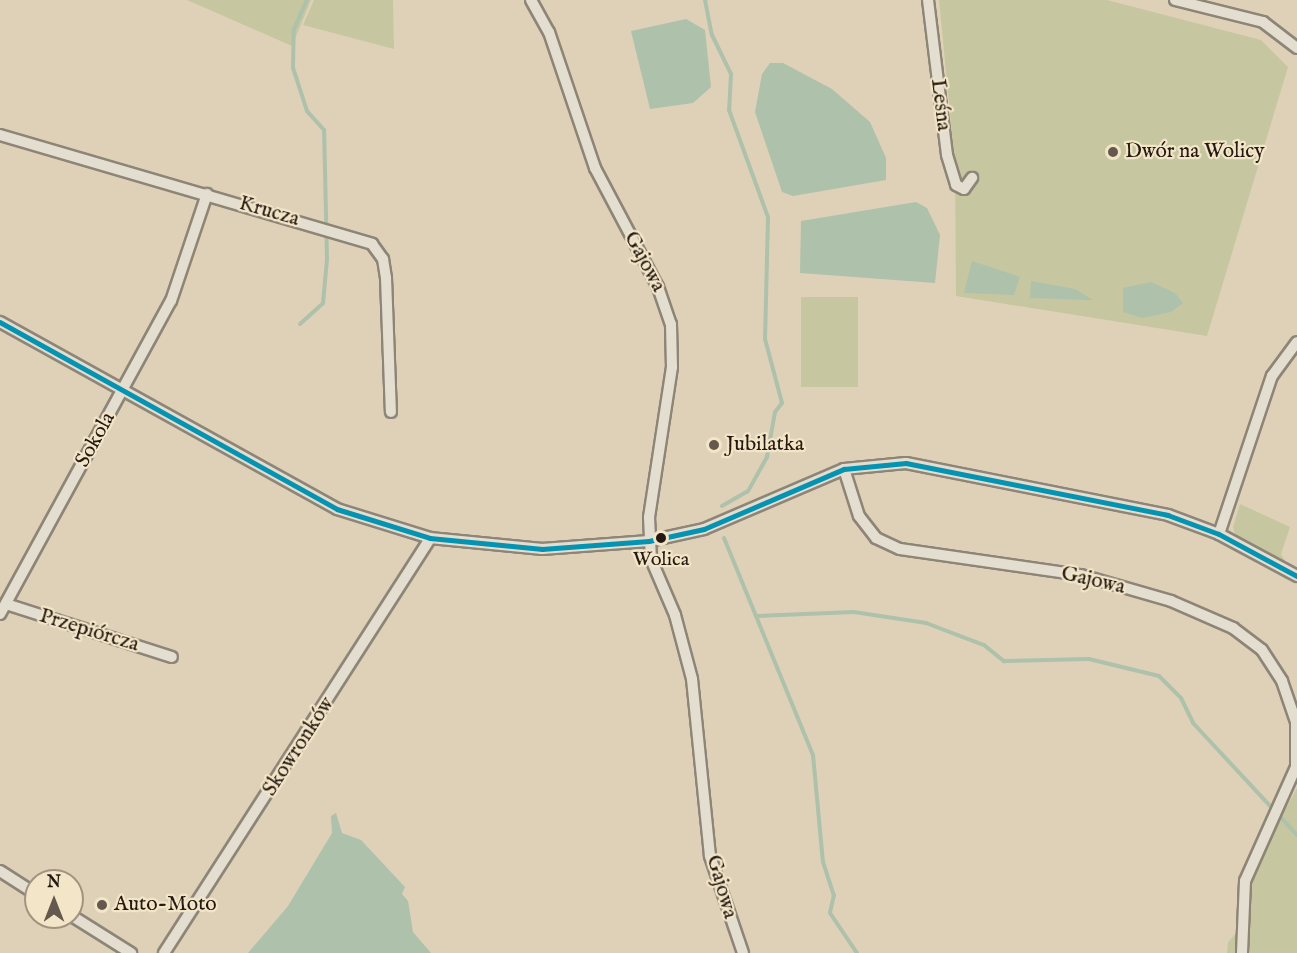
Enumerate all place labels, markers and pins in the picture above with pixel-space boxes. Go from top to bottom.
place label: Dwór na Wolicy [1125,139,1265,165]
marker: Dwór na Wolicy [1106,145,1120,159]
place label: Jubilatka [726,432,804,458]
marker: Jubilatka [707,438,721,452]
marker: Wolica [655,532,667,544]
place label: Wolica [633,547,689,571]
place label: Auto-Moto [114,892,217,918]
marker: Auto-Moto [95,898,109,912]

